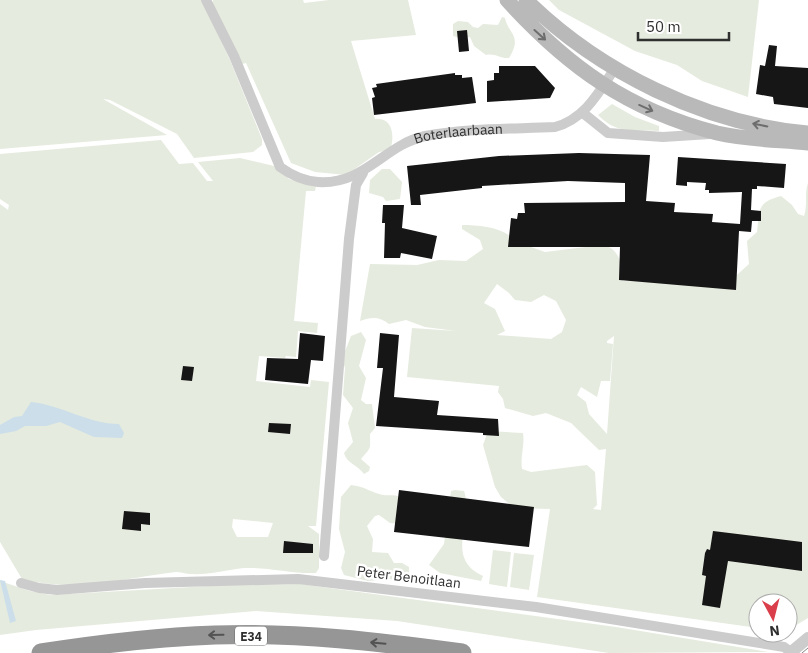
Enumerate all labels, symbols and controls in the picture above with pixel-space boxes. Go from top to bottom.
scale bar [638,10,729,42]
text: 50 m [646,17,681,36]
one-way arrow [534,30,547,41]
one-way arrow [638,103,653,113]
one-way arrow [752,119,768,129]
street label: Boterlaarbaan [411,120,503,148]
street label: Peter Benoitlaan [356,562,462,592]
north arrow [748,593,798,643]
text: N [768,621,781,640]
road number: E34 [235,626,267,646]
one-way arrow [208,630,224,640]
one-way arrow [371,639,387,648]

